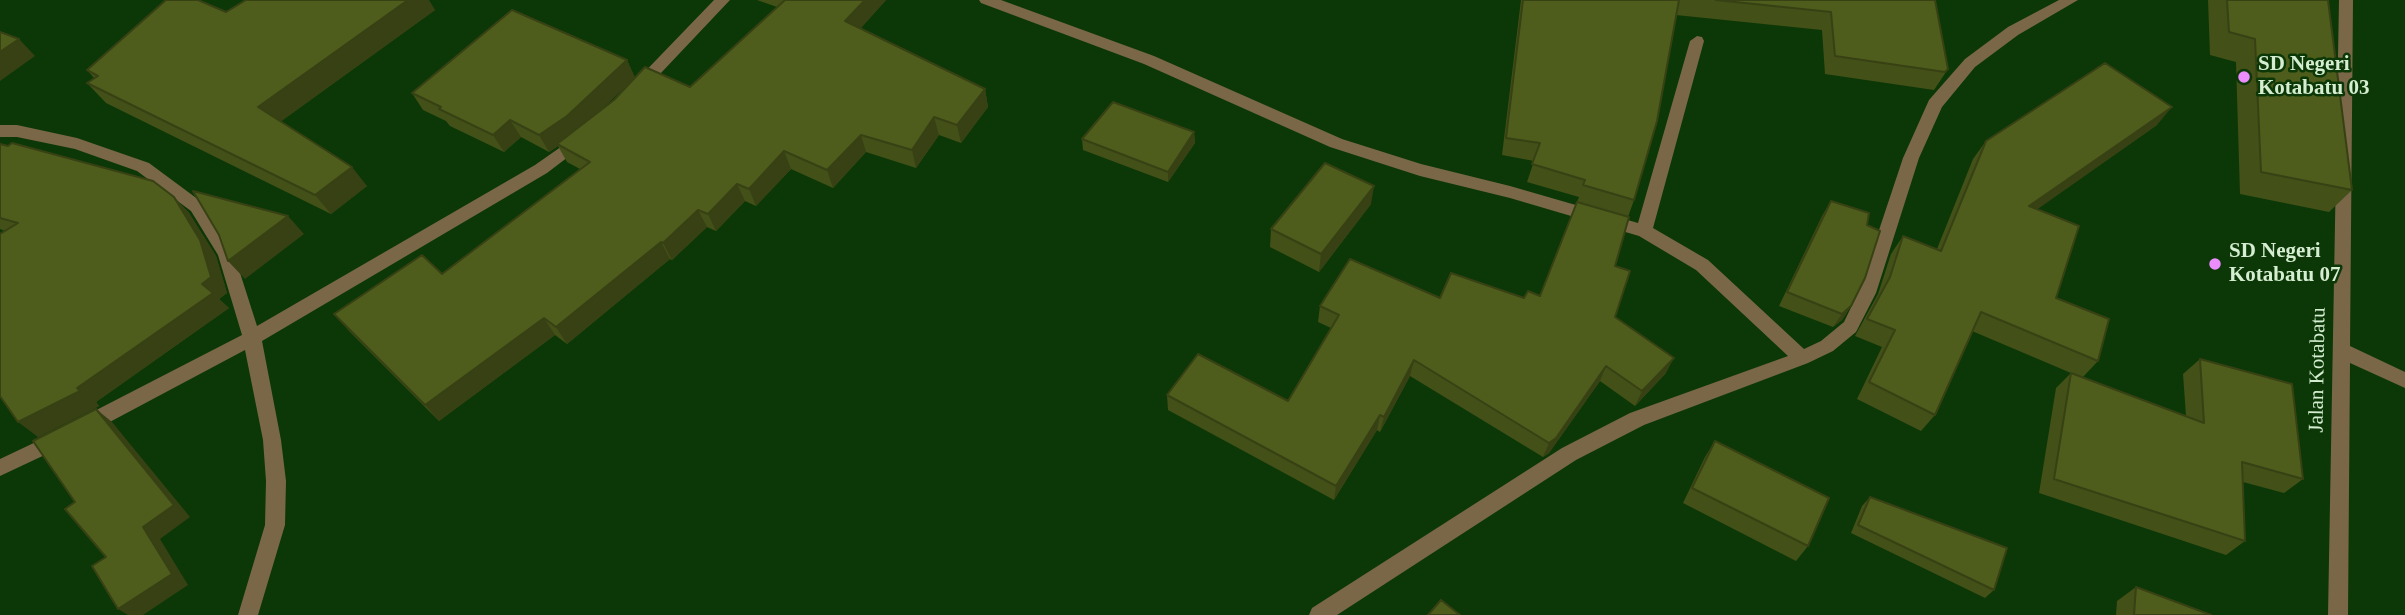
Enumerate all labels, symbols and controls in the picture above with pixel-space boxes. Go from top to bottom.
place label: SD Negeri Kotabatu 03 [2258,52,2369,102]
marker: SD Negeri Kotabatu 03 [2236,69,2252,85]
place label: SD Negeri Kotabatu 07 [2229,239,2340,289]
marker: SD Negeri Kotabatu 07 [2207,256,2223,272]
street label: Jalan Kotabatu [2304,307,2332,433]

